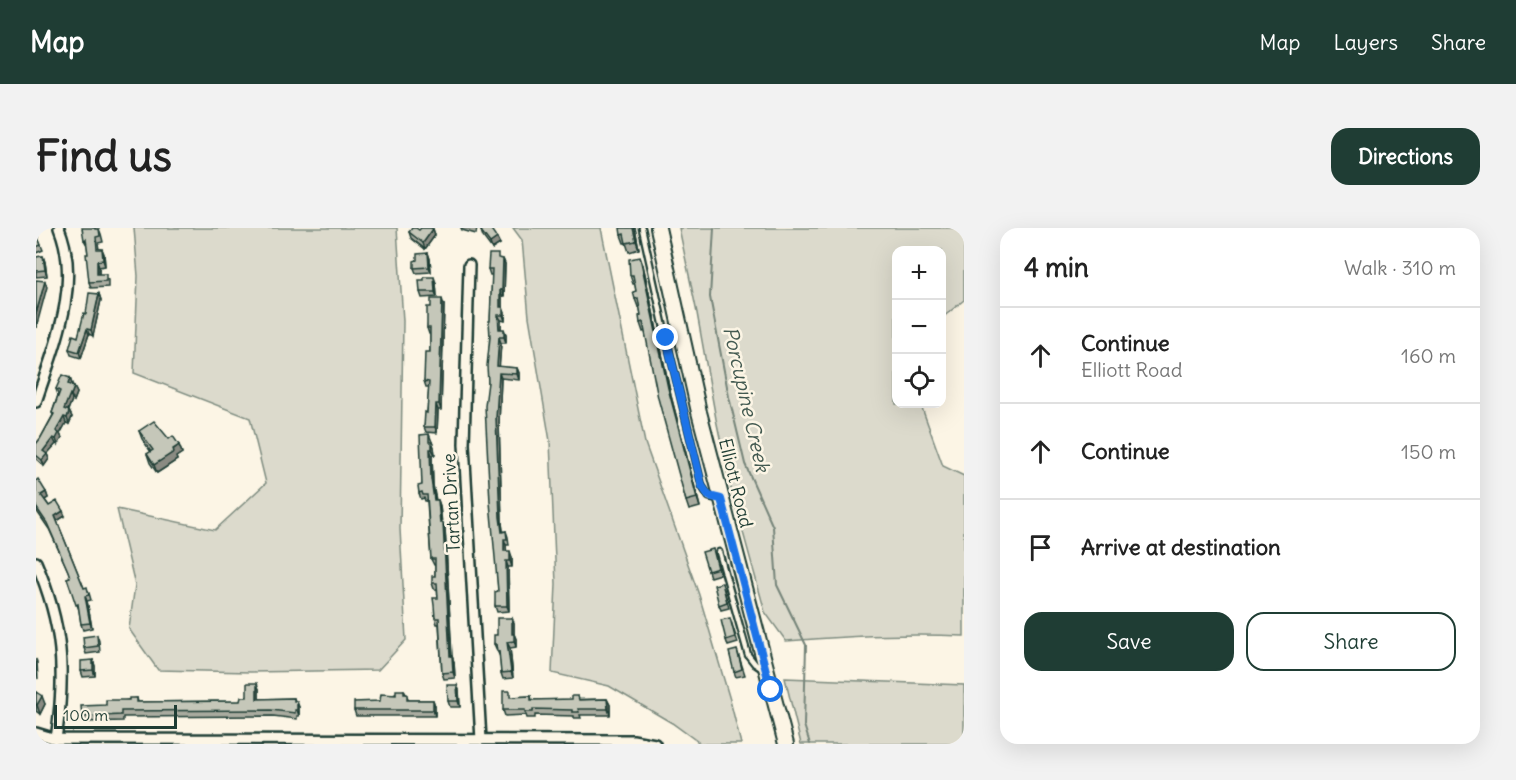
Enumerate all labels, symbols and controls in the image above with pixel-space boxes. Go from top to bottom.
text: Map [30,24,84,60]
text: Map [1260,29,1300,56]
text: Layers [1333,29,1398,56]
text: Share [1431,29,1486,56]
button: Directions [1331,128,1480,185]
text: Find us [36,130,172,182]
map controls [892,246,946,408]
button: + [892,246,946,300]
text: 4 min [1024,251,1089,284]
text: Walk · 310 m [1344,255,1456,280]
button: − [892,300,946,354]
route end [652,324,678,350]
water label: Porcupine Creek [718,324,776,476]
text: Continue [1081,329,1170,357]
icon: ahead [1024,339,1057,372]
text: 160 m [1401,343,1456,368]
button: locate [892,354,946,408]
text: Elliott Road [1081,357,1182,382]
icon: ahead [1024,435,1057,468]
street label: Elliott Road [714,436,758,530]
text: Continue [1081,437,1170,465]
text: 150 m [1401,439,1456,464]
street label: Tartan Drive [437,453,465,553]
icon: arrive [1024,531,1057,564]
text: Arrive at destination [1081,533,1281,561]
button: Save [1024,612,1234,671]
button: Share [1246,612,1456,671]
route start [757,676,783,702]
scale bar [54,702,177,730]
text: 100 m [63,705,108,725]

